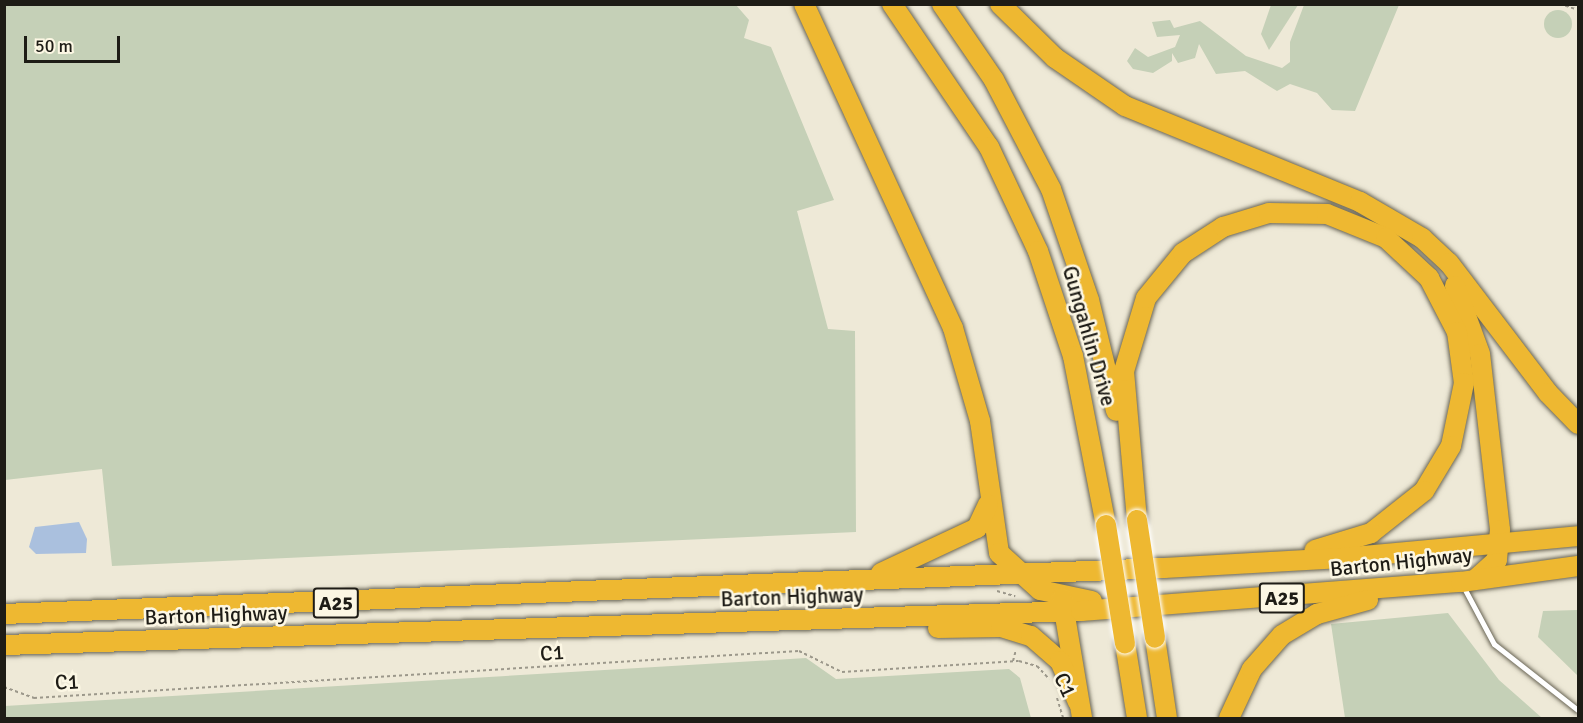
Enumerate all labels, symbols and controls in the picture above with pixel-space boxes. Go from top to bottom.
scale bar [27,24,123,62]
text: 50 m [35,35,73,57]
street label: Gungahlin Drive [1057,263,1121,409]
street label: Barton Highway [1329,542,1473,582]
road number: A25 [1258,581,1306,615]
street label: Barton Highway [720,582,864,612]
road number: A25 [312,586,360,620]
street label: Barton Highway [144,600,288,630]
street label: C1 [539,640,565,666]
street label: C1 [54,669,80,695]
street label: C1 [1049,669,1081,701]

